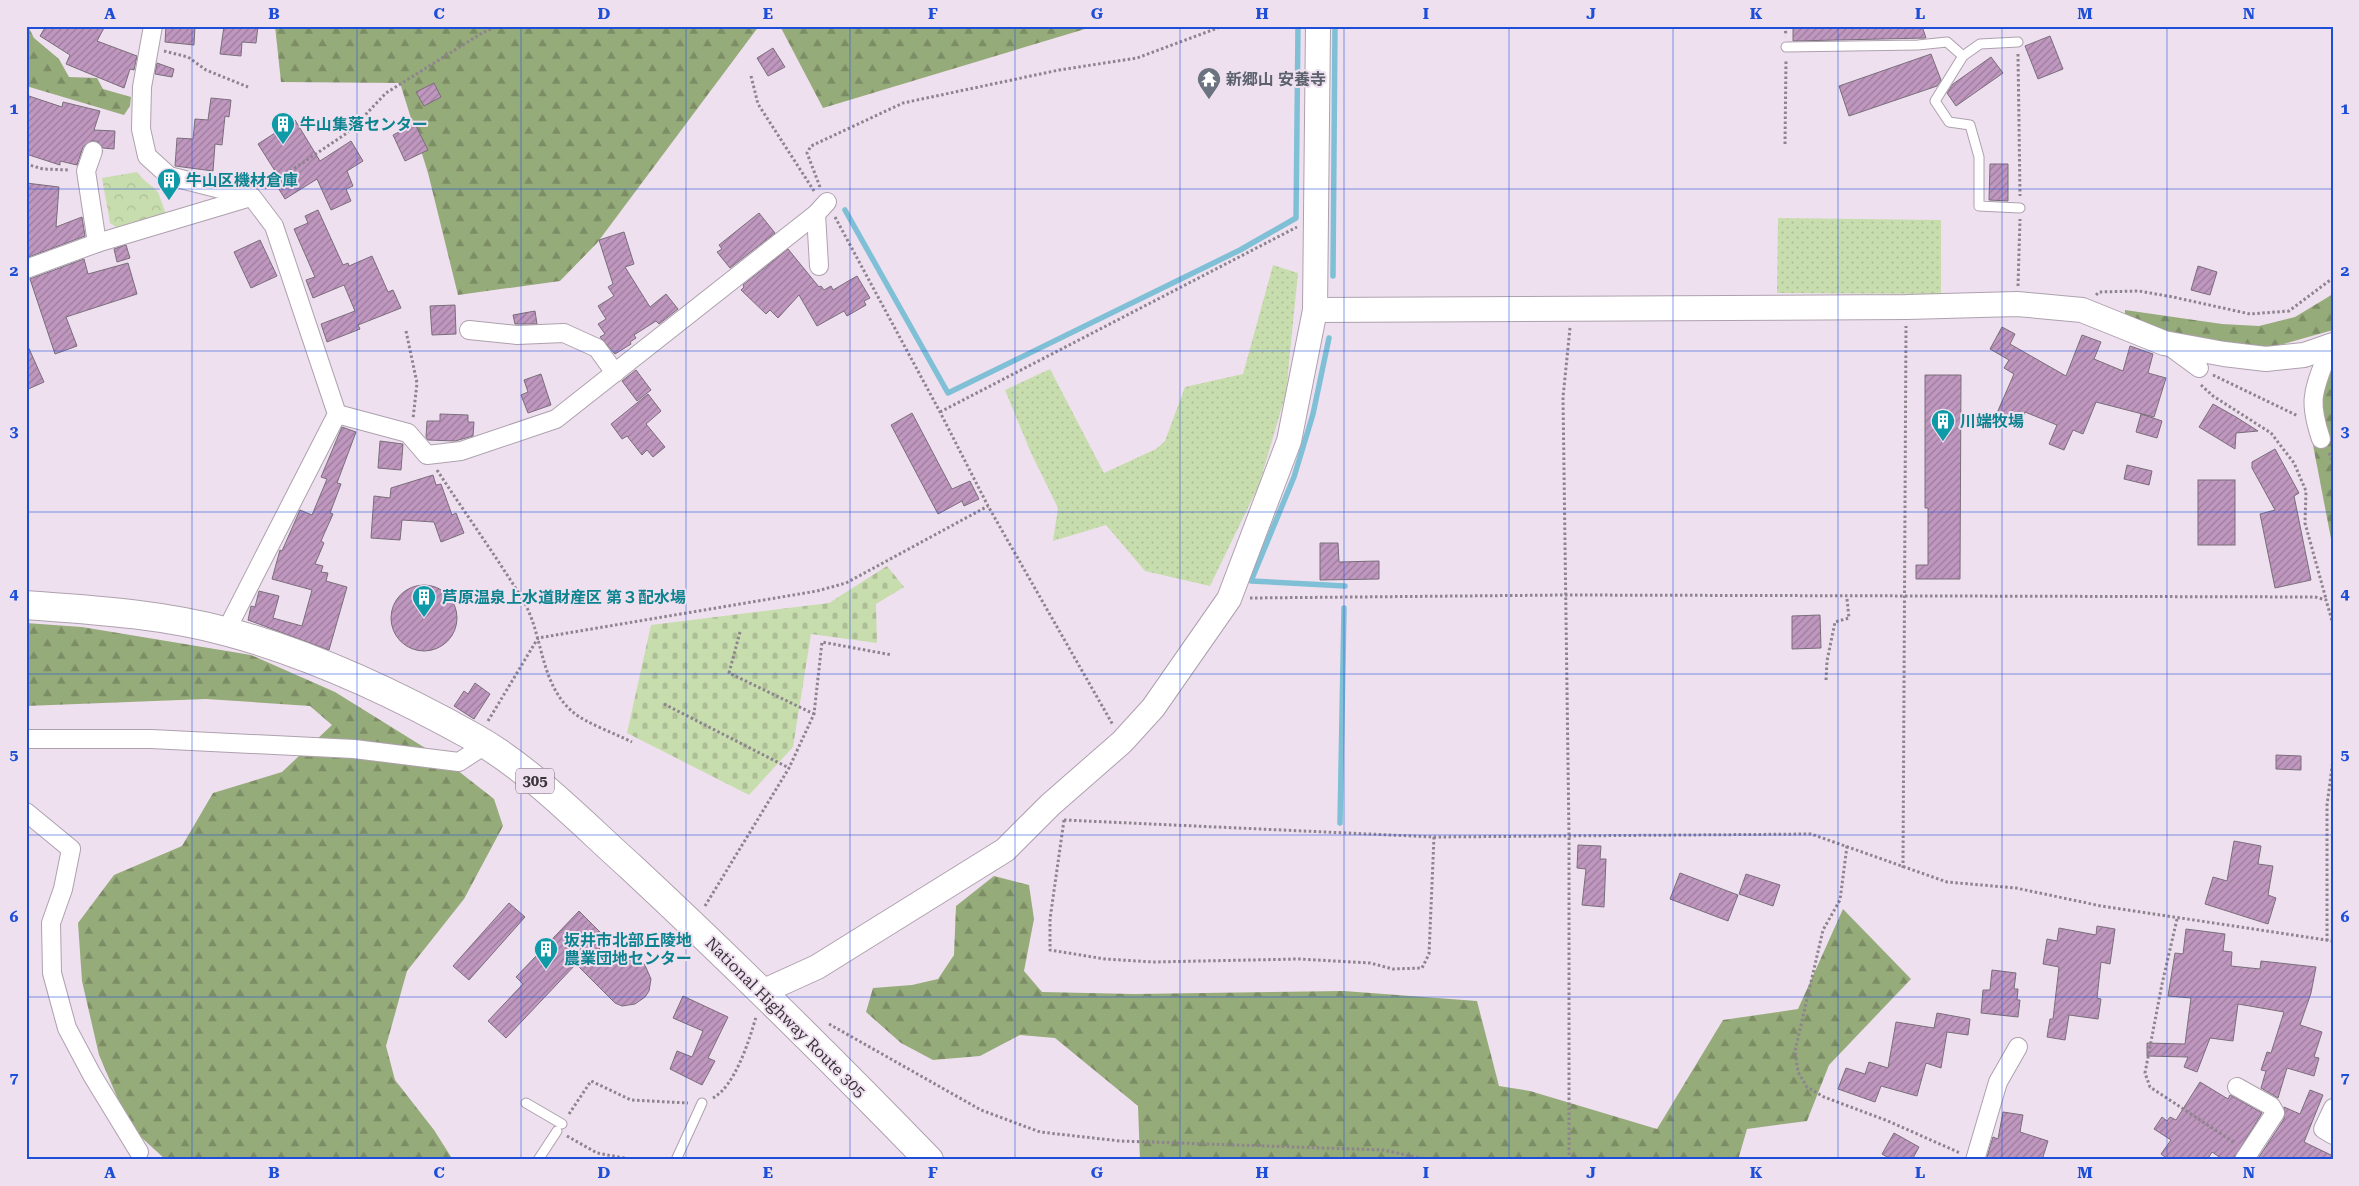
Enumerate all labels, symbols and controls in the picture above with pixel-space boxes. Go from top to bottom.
text: A [104,4,116,23]
text: B [268,4,280,23]
text: C [433,4,445,23]
text: D [598,4,611,23]
text: E [763,4,773,23]
text: F [928,4,938,23]
text: G [1091,4,1104,23]
text: H [1255,4,1269,23]
text: I [1423,4,1429,23]
text: J [1586,4,1596,23]
text: K [1750,4,1763,23]
text: L [1915,4,1925,23]
text: M [2077,4,2093,23]
text: N [2243,4,2255,23]
temple icon: 新郷山 安養寺 [1196,66,1222,100]
place label: 新郷山 安養寺 [1226,70,1326,89]
text: 1 [10,99,19,118]
text: 1 [2341,99,2350,118]
building icon: 牛山集落センター [270,111,296,145]
place label: 牛山集落センター [300,115,428,134]
building icon: 牛山区機材倉庫 [156,167,182,201]
place label: 牛山区機材倉庫 [186,171,298,190]
text: 2 [10,261,19,280]
text: 2 [2341,261,2350,280]
building icon: 川端牧場 [1930,408,1956,442]
place label: 川端牧場 [1960,412,2024,431]
text: 3 [10,422,19,441]
text: 3 [2341,422,2350,441]
text: 4 [10,584,19,603]
building icon: 芦原温泉上水道財産区 第３配水場 [411,584,437,618]
text: 4 [2341,584,2350,603]
place label: 芦原温泉上水道財産区 第３配水場 [442,588,686,607]
text: 5 [10,745,19,764]
text: 5 [2341,745,2350,764]
road number: 305 [516,768,554,794]
text: 6 [10,907,19,926]
text: 6 [2341,907,2350,926]
place label: 坂井市北部丘陵地 農業団地センター [564,931,692,968]
street label: National Highway Route 305 [702,933,870,1101]
building icon: 坂井市北部丘陵地 農業団地センター [533,936,559,970]
text: 7 [10,1068,19,1087]
text: 7 [2341,1068,2350,1087]
text: A [104,1163,116,1182]
text: B [268,1163,280,1182]
text: C [433,1163,445,1182]
text: D [598,1163,611,1182]
text: E [763,1163,773,1182]
text: F [928,1163,938,1182]
text: G [1091,1163,1104,1182]
text: H [1255,1163,1269,1182]
text: I [1423,1163,1429,1182]
text: J [1586,1163,1596,1182]
text: K [1750,1163,1763,1182]
text: L [1915,1163,1925,1182]
text: M [2077,1163,2093,1182]
text: N [2243,1163,2255,1182]

